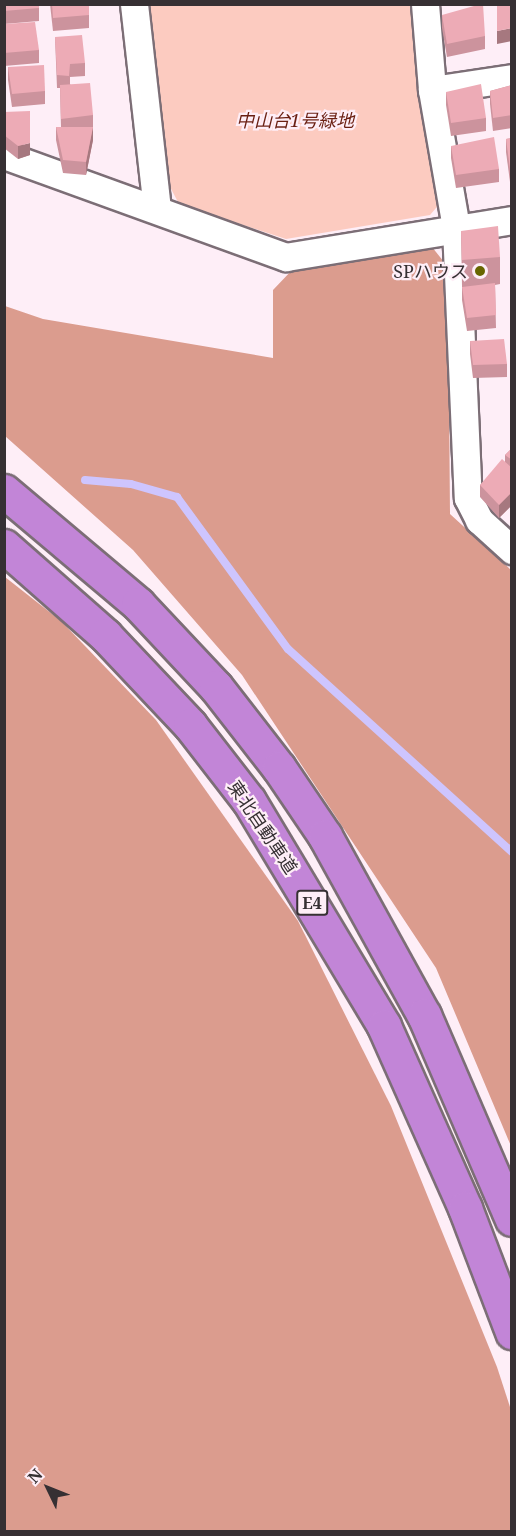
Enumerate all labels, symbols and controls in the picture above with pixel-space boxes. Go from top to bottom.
park label: 中山台1号緑地 [236,109,354,131]
place label: SPハウス [393,260,468,282]
marker: SPハウス [473,264,487,278]
street label: 東北自動車道 [224,776,302,878]
road number: E4 [296,890,328,916]
north arrow [18,1458,78,1518]
text: N [22,1464,47,1488]

